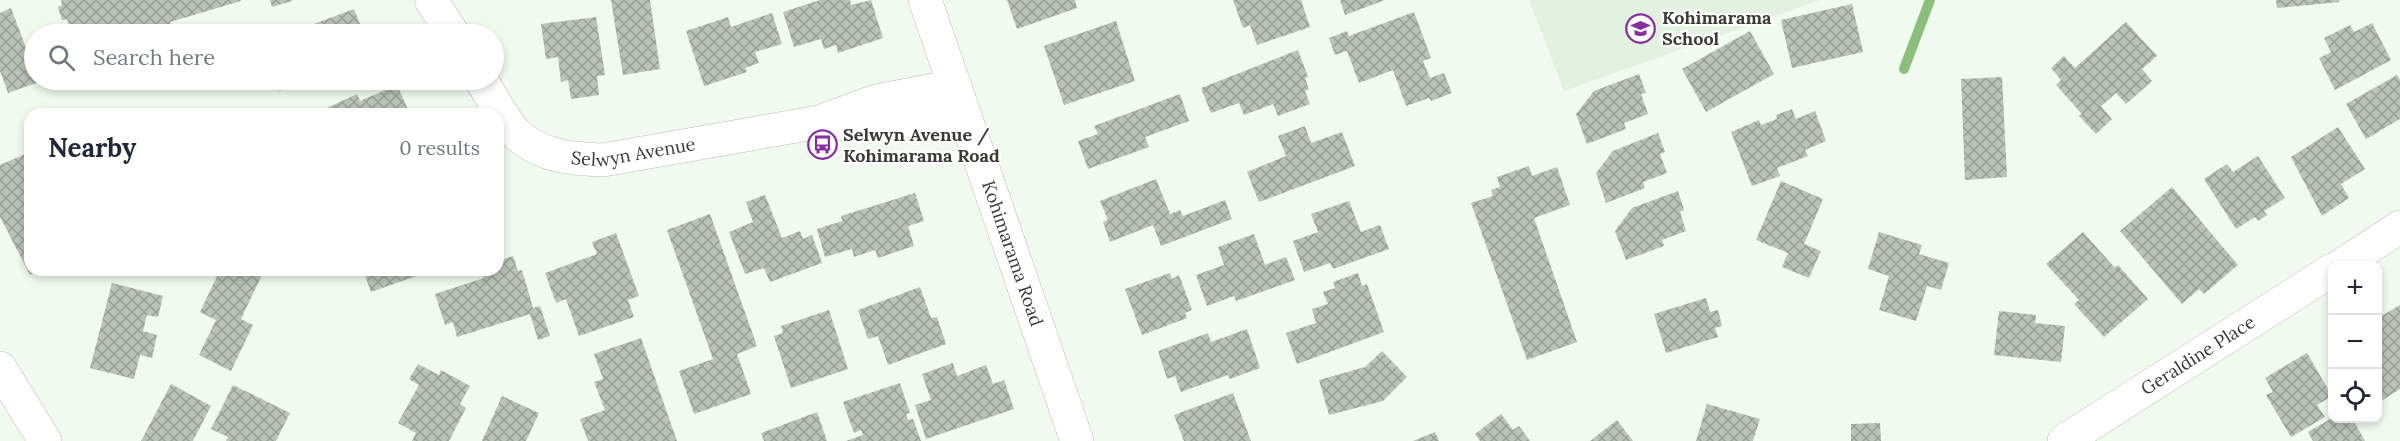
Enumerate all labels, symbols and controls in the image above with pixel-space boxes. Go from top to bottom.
place label: Kohimarama School [1662,6,1772,50]
school or university icon: Kohimarama School [1625,12,1657,44]
search box [24,24,504,90]
icon: search [45,41,78,74]
text: Search here [93,43,215,71]
place label: Selwyn Avenue / Kohimarama Road [843,123,1000,167]
bus stop icon: Selwyn Avenue / Kohimarama Road [806,129,838,161]
text: Nearby [48,131,136,164]
street label: Selwyn Avenue [570,132,697,172]
text: 0 results [399,135,480,160]
street label: Kohimarama Road [977,177,1049,329]
map controls [2328,261,2382,423]
button: + [2328,261,2382,315]
street label: Geraldine Place [2136,310,2259,400]
button: − [2328,315,2382,369]
button: locate [2328,369,2382,423]

